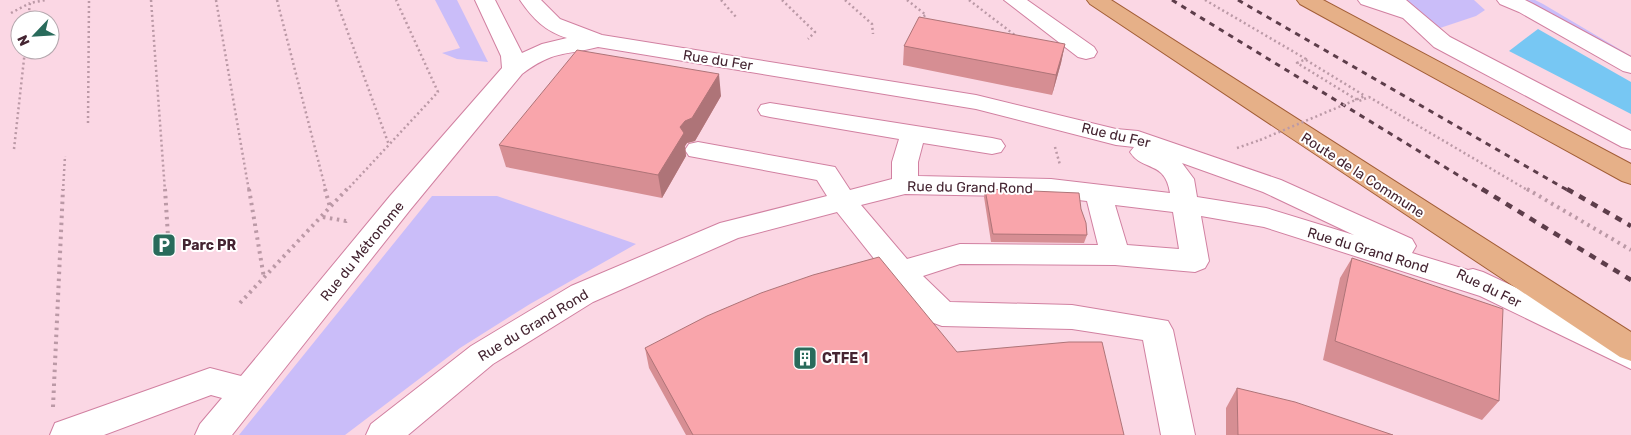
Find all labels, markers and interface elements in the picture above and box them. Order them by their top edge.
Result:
north arrow [10,10,60,60]
text: N [14,32,34,48]
street label: Rue du Fer [682,47,755,74]
street label: Rue du Fer [1080,119,1153,152]
street label: Route de la Commune [1298,129,1428,222]
street label: Rue du Grand Rond [907,178,1033,197]
street label: Rue du Métronome [317,198,408,305]
street label: Rue du Grand Rond [1305,224,1430,277]
parking icon: Parc PR [151,232,177,258]
place label: Parc PR [182,237,237,254]
street label: Rue du Fer [1453,265,1525,312]
street label: Rue du Grand Rond [475,286,592,365]
building icon: CTFE 1 [792,345,818,371]
place label: CTFE 1 [822,350,868,367]

